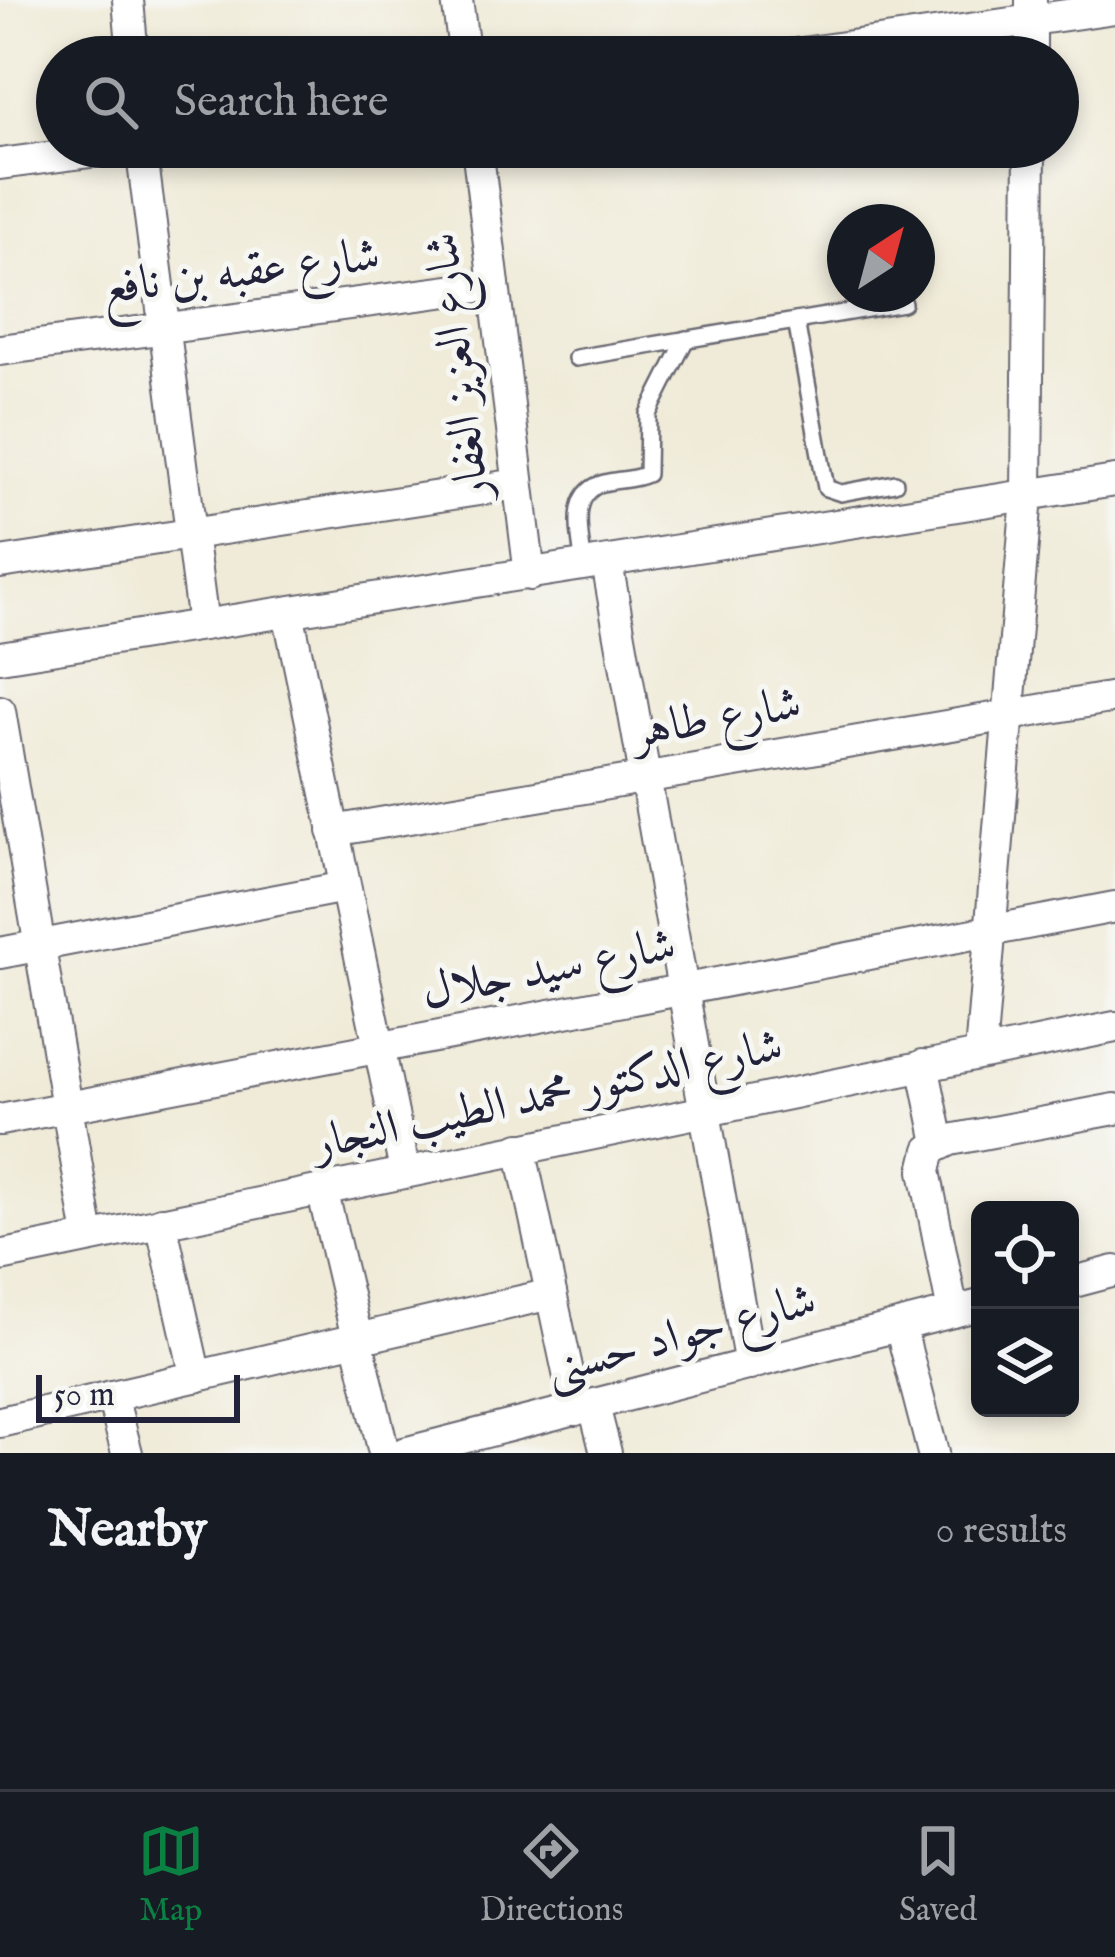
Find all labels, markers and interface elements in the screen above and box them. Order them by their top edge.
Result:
search box [36,36,1079,168]
icon: search [78,69,144,135]
text: Search here [174,74,388,131]
north arrow [827,204,935,312]
street label: شارع عقبه بن نافع [99,226,385,330]
street label: شارع العزيز الغفار [413,228,512,507]
street label: شارع طاهر [623,675,807,770]
street label: شارع سيد جلال [417,916,682,1030]
street label: شارع الدكتور محمد الطيب النجار [304,1017,790,1182]
map controls [971,1201,1079,1417]
button: locate [971,1201,1079,1309]
street label: شارع جواد حسنى [539,1271,825,1407]
button: layers [971,1309,1079,1417]
scale bar [36,1369,240,1422]
text: 50 m [54,1375,115,1417]
text: Nearby [48,1499,207,1564]
text: 0 results [935,1507,1067,1556]
tab: Map [138,1818,204,1932]
tab: Directions [480,1818,623,1932]
tab: Saved [899,1818,977,1932]

